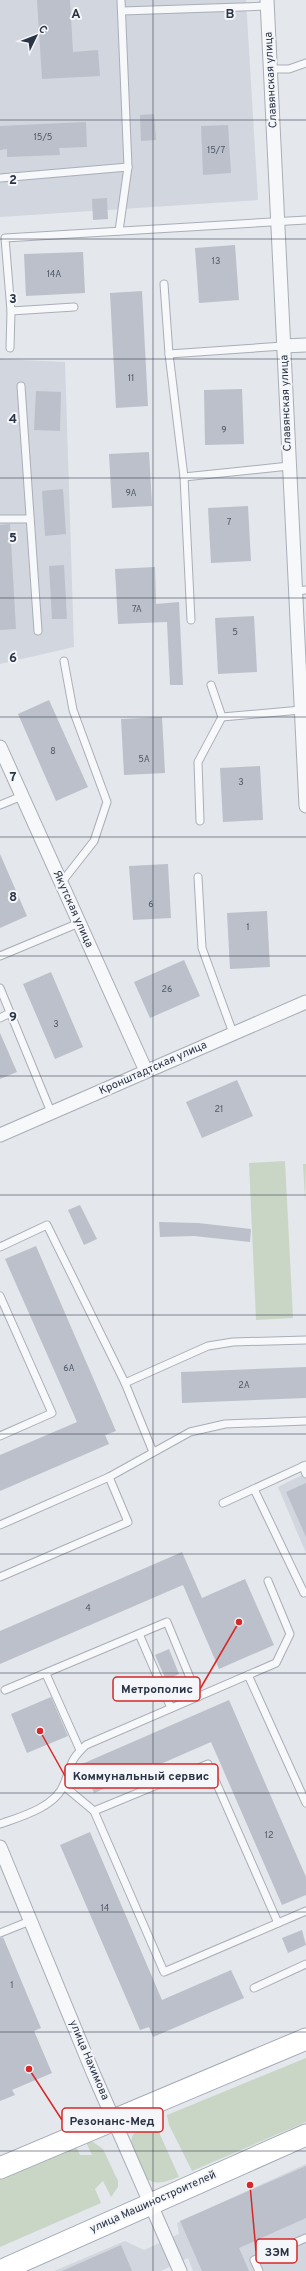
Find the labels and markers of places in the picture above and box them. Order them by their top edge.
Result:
callout: Метрополис [113,1677,200,1701]
callout: Коммунальный сервис [65,1764,218,1788]
callout: Резонанс-Мед [62,2108,163,2132]
callout: ЗЭМ [256,2239,297,2263]

